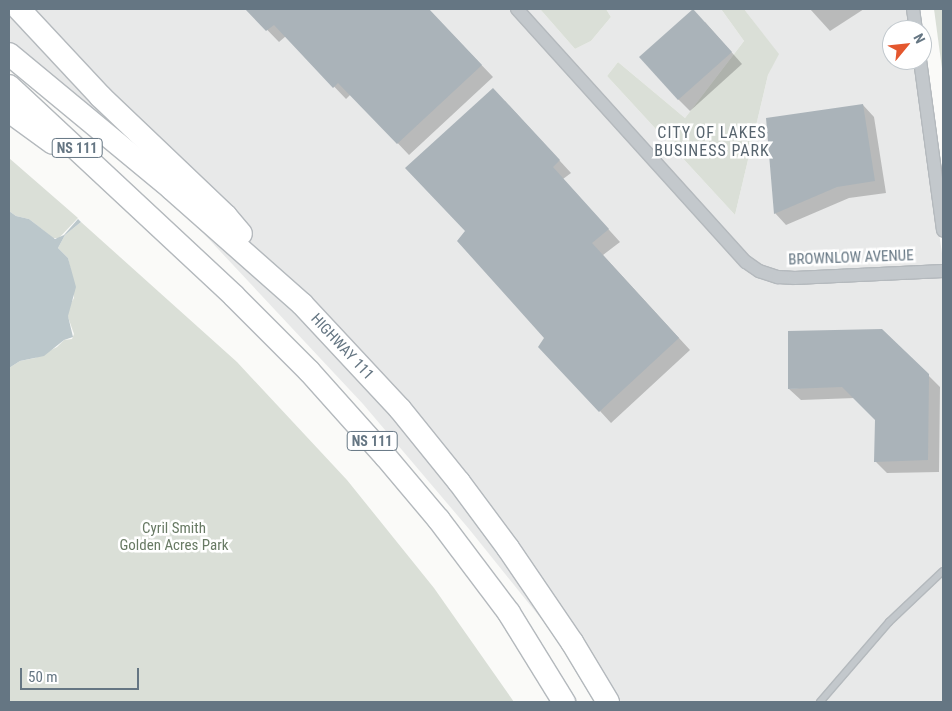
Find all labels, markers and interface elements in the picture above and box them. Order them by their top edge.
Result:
north arrow [882,20,932,70]
text: N [910,31,928,46]
district label: CITY OF LAKES BUSINESS PARK [653,123,771,161]
road number: NS 111 [51,136,103,160]
street label: BROWNLOW AVENUE [788,247,914,269]
street label: HIGHWAY 111 [307,310,377,384]
road number: NS 111 [346,430,398,452]
park label: Cyril Smith Golden Acres Park [119,519,229,554]
scale bar [22,658,141,690]
text: 50 m [28,668,58,686]

